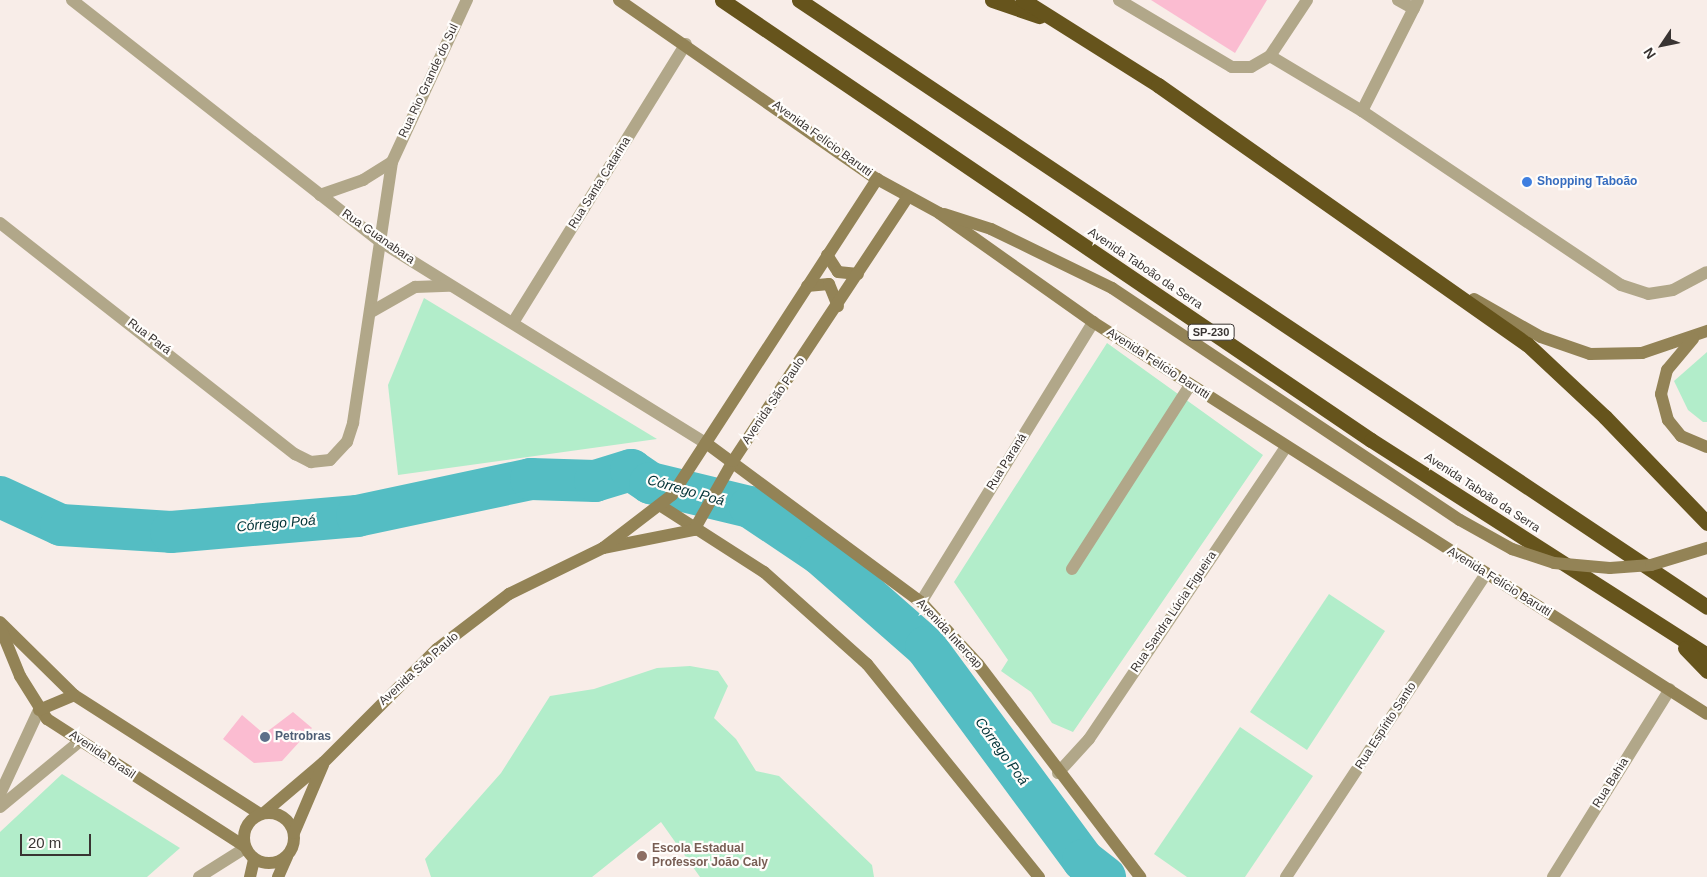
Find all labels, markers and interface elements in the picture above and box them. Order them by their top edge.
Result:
north arrow [1637,20,1687,70]
street label: Rua Rio Grande do Sul [396,22,462,140]
text: N [1640,45,1659,62]
street label: Avenida Felício Barutti [769,98,875,180]
street label: Rua Santa Catarina [566,134,634,232]
place label: Shopping Taboão [1537,175,1637,189]
marker: Shopping Taboão [1521,176,1533,188]
street label: Rua Guanabara [339,207,417,267]
street label: Avenida Taboão da Serra [1085,225,1205,313]
street label: Rua Pará [124,316,174,358]
road number: SP-230 [1187,324,1235,341]
street label: Avenida Felício Barutti [1104,325,1212,403]
street label: Avenida São Paulo [740,355,808,447]
street label: Rua Paraná [984,431,1030,493]
street label: Avenida Taboão da Serra [1421,450,1543,536]
water label: Córrego Poá [646,471,726,509]
water label: Córrego Poá [236,511,316,535]
street label: Avenida Felício Barutti [1444,544,1554,620]
street label: Rua Sandra Lúcia Figueira [1128,549,1220,675]
street label: Avenida Intercap [913,596,985,672]
street label: Avenida São Paulo [376,630,462,708]
street label: Rua Espírito Santo [1353,680,1419,772]
water label: Córrego Poá [972,714,1032,788]
street label: Avenida Brasil [66,728,138,782]
place label: Petrobras [275,730,331,744]
marker: Petrobras [259,731,271,743]
street label: Rua Bahia [1590,755,1632,811]
scale bar [22,824,94,856]
text: 20 m [28,834,61,851]
place label: Escola Estadual Professor João Caly [652,842,768,870]
marker: Escola Estadual Professor João Caly [636,850,648,862]

